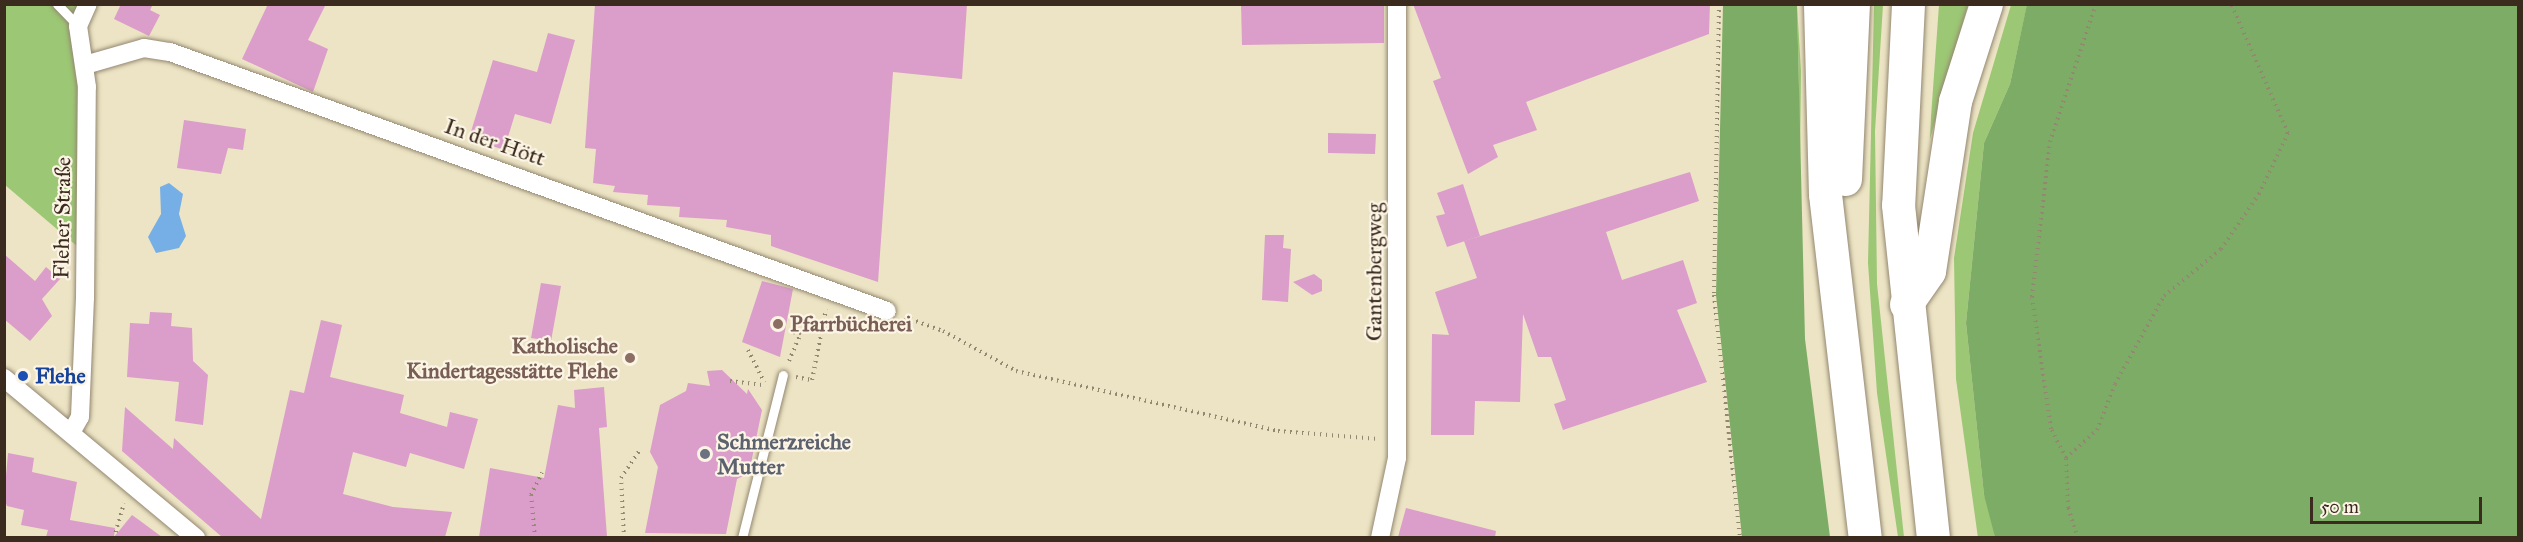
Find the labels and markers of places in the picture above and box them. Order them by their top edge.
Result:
place label: Pfarrbücherei [790,311,912,337]
marker: Pfarrbücherei [771,317,785,331]
place label: Katholische Kindertagesstätte Flehe [406,332,618,384]
marker: Katholische Kindertagesstätte Flehe [623,351,637,365]
place label: Flehe [35,363,86,389]
marker: Flehe [16,369,30,383]
place label: Schmerzreiche Mutter [717,428,851,480]
marker: Schmerzreiche Mutter [698,447,712,461]

